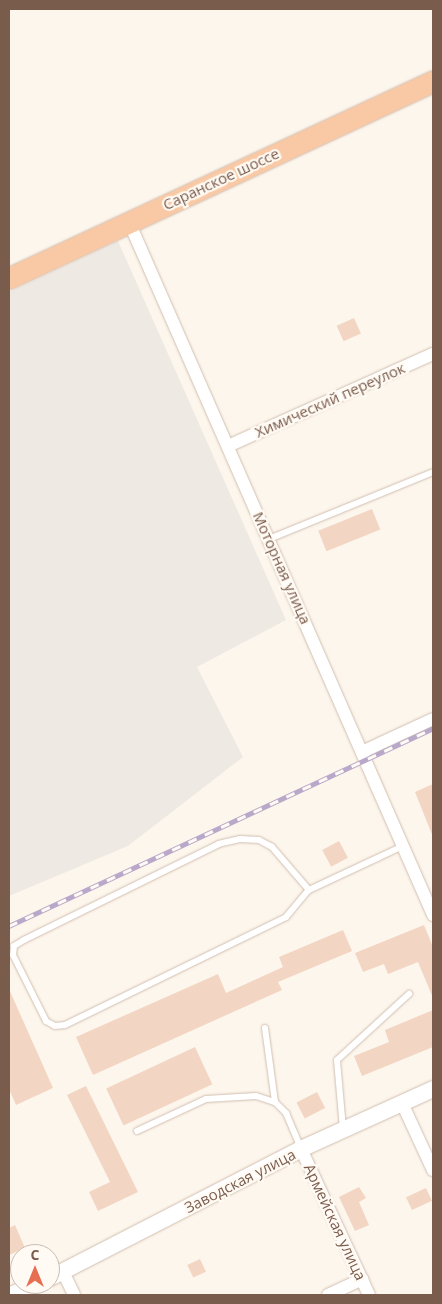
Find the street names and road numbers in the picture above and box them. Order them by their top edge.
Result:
street label: Саранское шоссе [160,144,282,214]
street label: Химический переулок [252,359,408,441]
street label: Моторная улица [249,509,315,627]
street label: Заводская улица [181,1145,299,1217]
street label: Армейская улица [300,1161,370,1283]

